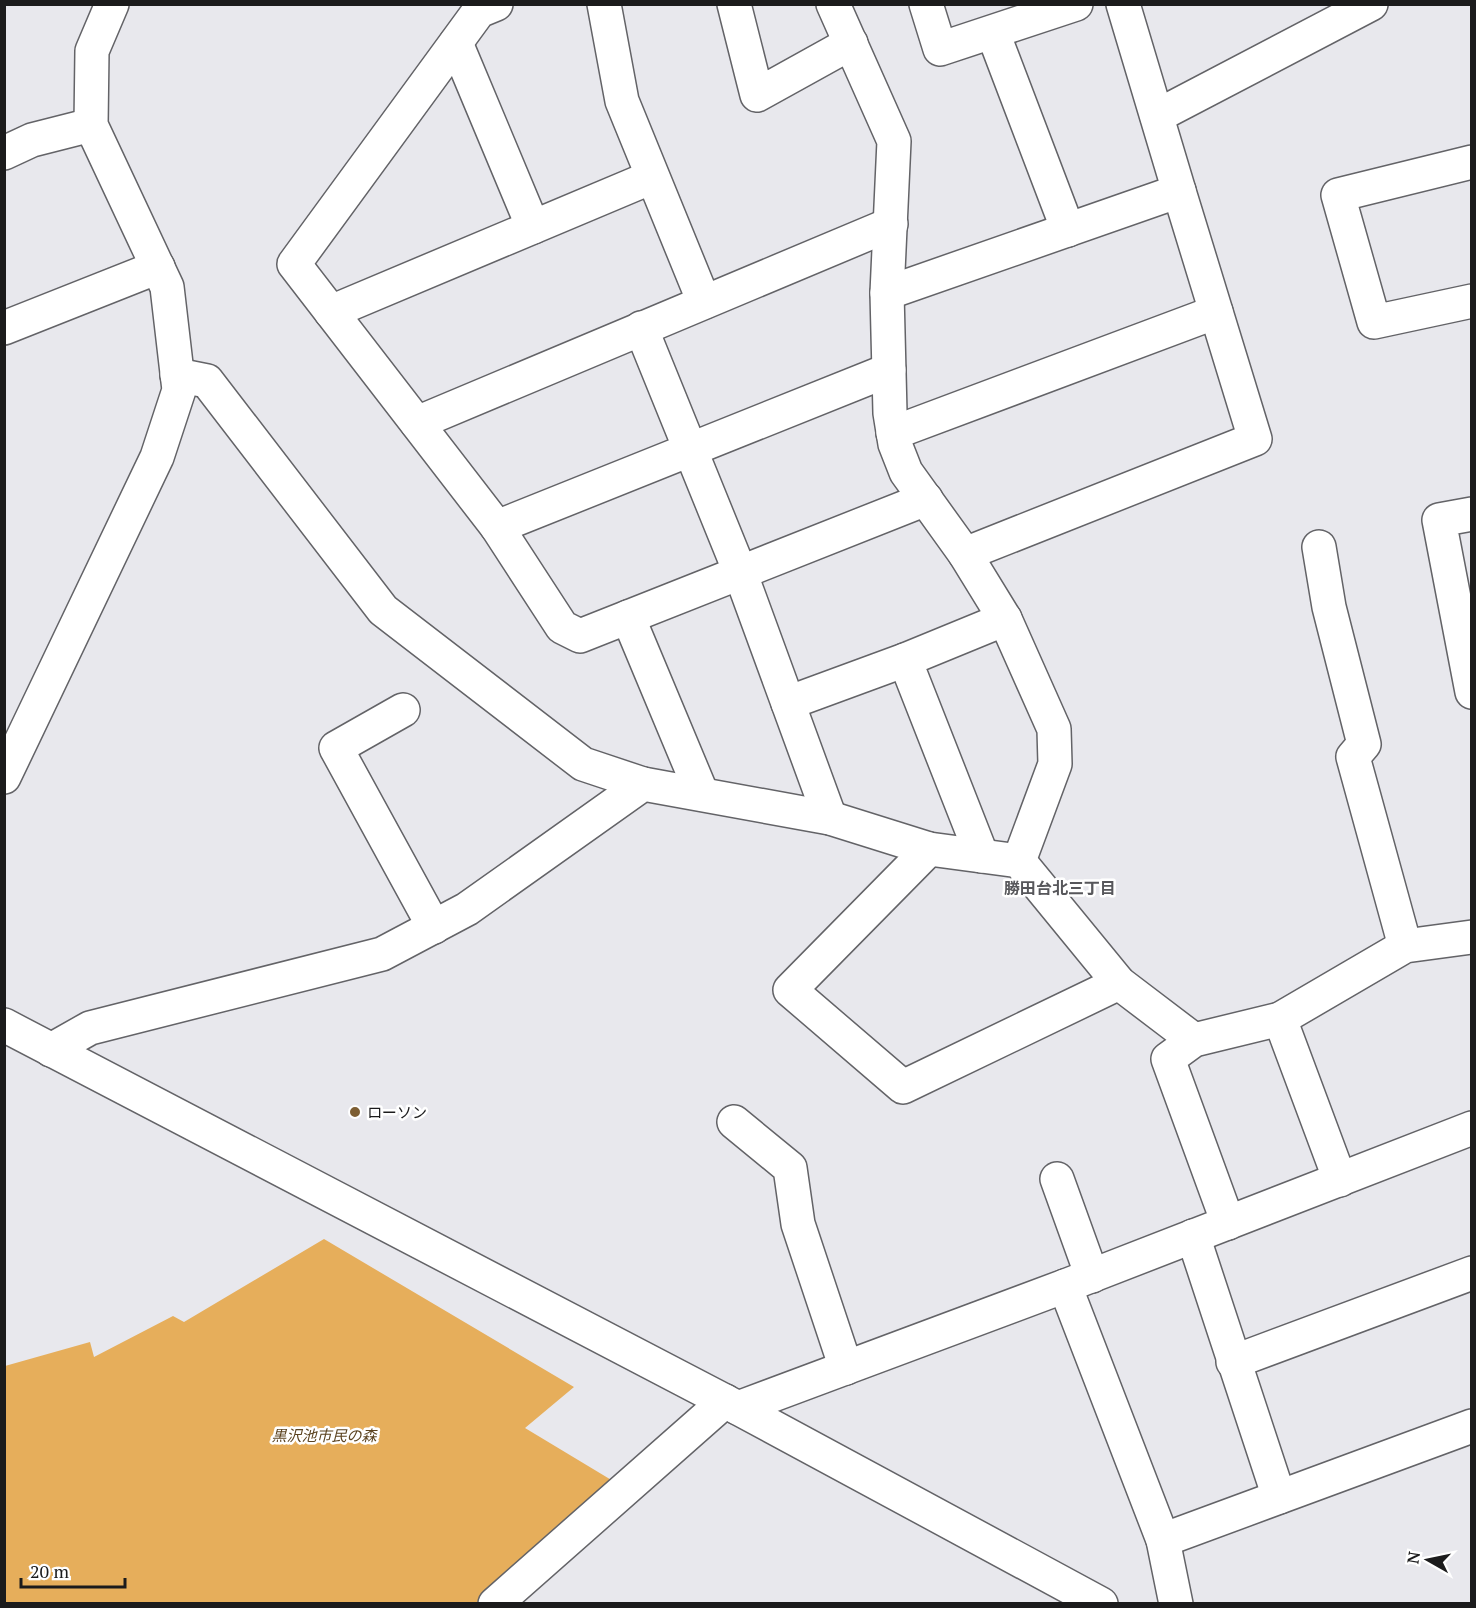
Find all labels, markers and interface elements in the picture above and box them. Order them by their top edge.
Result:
district label: 勝田台北三丁目 [1004,877,1116,899]
place label: ローソン [367,1102,427,1122]
marker: ローソン [348,1105,362,1119]
park label: 黒沢池市民の森 [271,1425,378,1445]
north arrow [1398,1530,1458,1590]
text: N [1401,1550,1425,1565]
scale bar [21,1551,124,1589]
text: 20 m [30,1559,70,1583]

